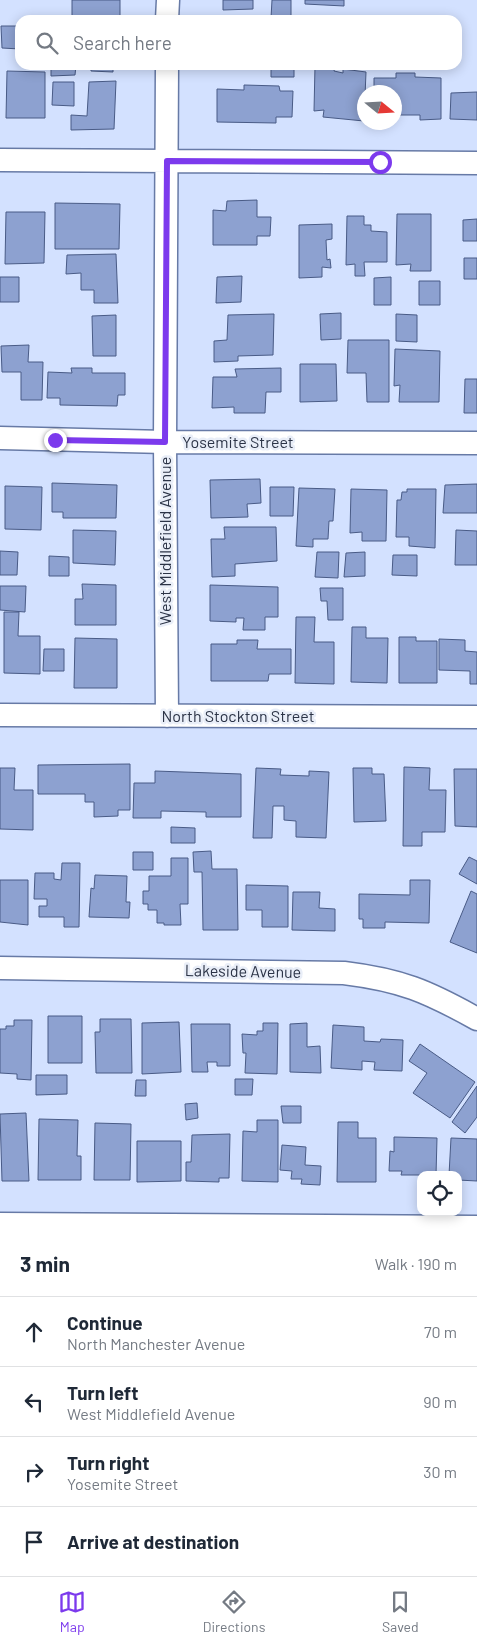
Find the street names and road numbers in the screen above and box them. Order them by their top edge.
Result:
street label: Yosemite Street [182,432,294,451]
street label: West Middlefield Avenue [155,457,174,625]
street label: North Stockton Street [161,706,315,725]
street label: Lakeside Avenue [185,960,301,981]

